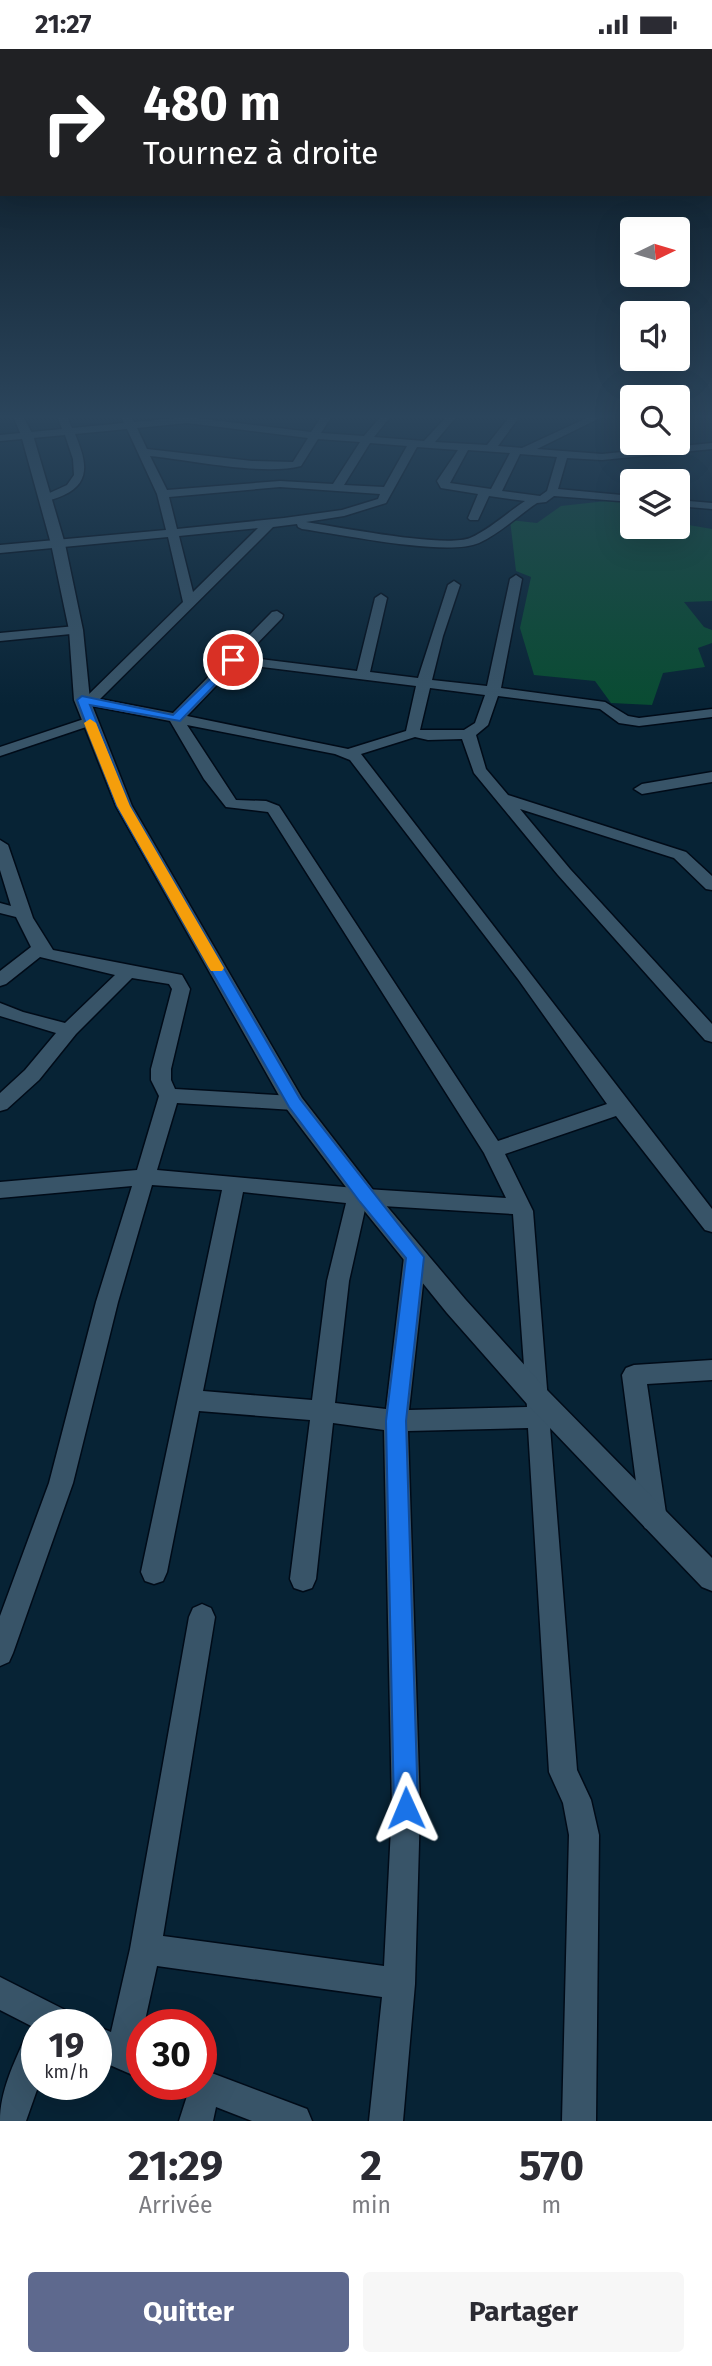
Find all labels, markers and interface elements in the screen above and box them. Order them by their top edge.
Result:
text: 21:27 [35,9,92,40]
text: 480 m [143,74,281,133]
icon: right [28,77,119,168]
text: Tournez à droite [143,134,379,172]
north arrow [620,217,690,287]
map controls [620,217,690,539]
button: sound [620,301,690,371]
button: search [620,385,690,455]
button: layers [620,469,690,539]
pin [203,630,263,690]
icon: arrive [214,641,252,679]
position arrow [369,1771,443,1845]
speed limit sign: 30 [126,2009,217,2100]
text: 19 [49,2024,84,2066]
text: km/h [44,2061,89,2083]
text: 21:29 [128,2141,223,2191]
text: 2 [360,2141,382,2191]
text: 570 [519,2141,584,2191]
text: Arrivée [139,2191,212,2219]
text: min [351,2191,391,2219]
text: m [542,2191,561,2219]
button: Quitter [28,2272,349,2352]
button: Partager [363,2272,684,2352]

